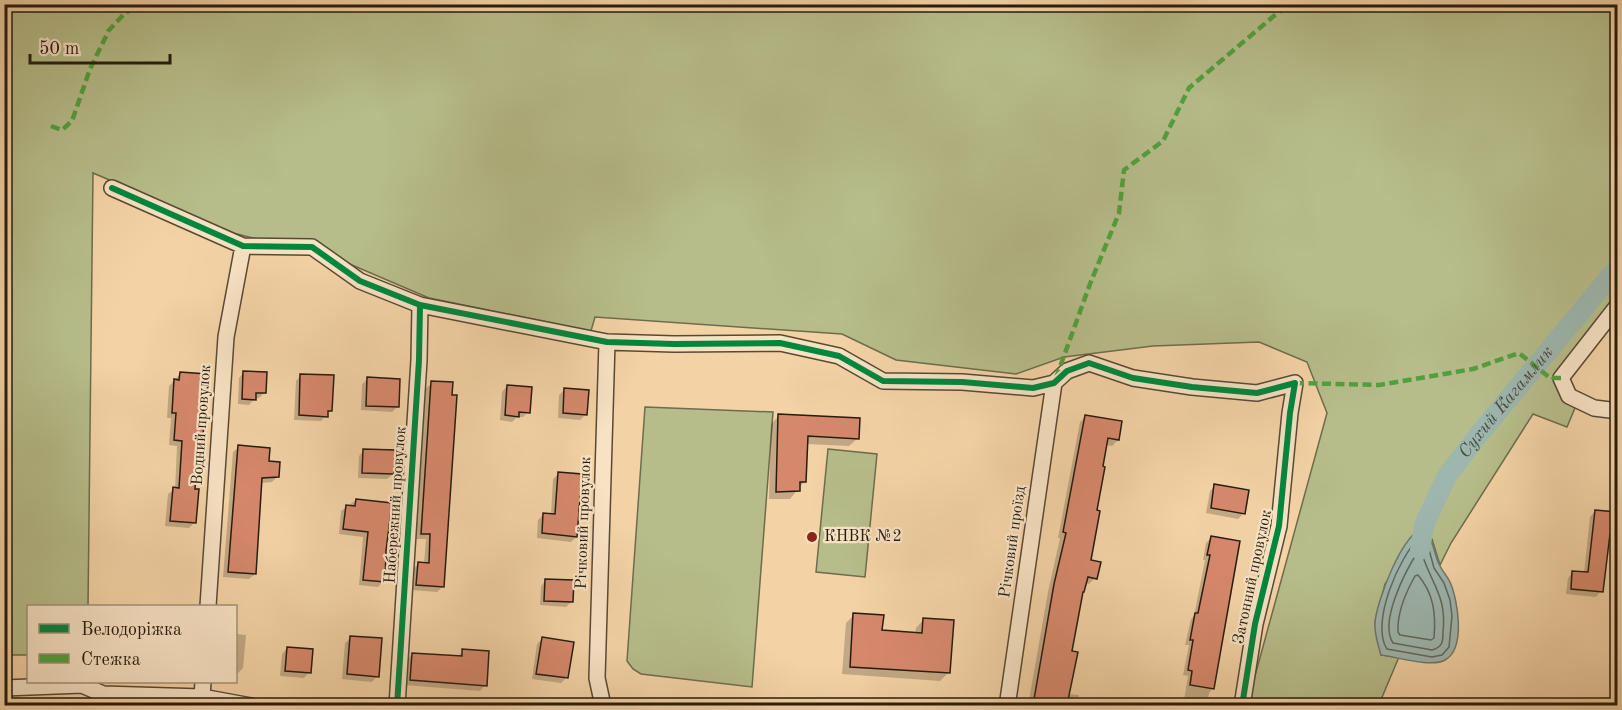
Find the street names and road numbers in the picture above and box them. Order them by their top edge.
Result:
street label: Водний провулок [190,364,214,486]
street label: Набережний провулок [383,426,409,584]
street label: Річковий провулок [574,456,594,590]
street label: Річковий проїзд [997,485,1029,599]
street label: Затонний провулок [1231,508,1275,646]

